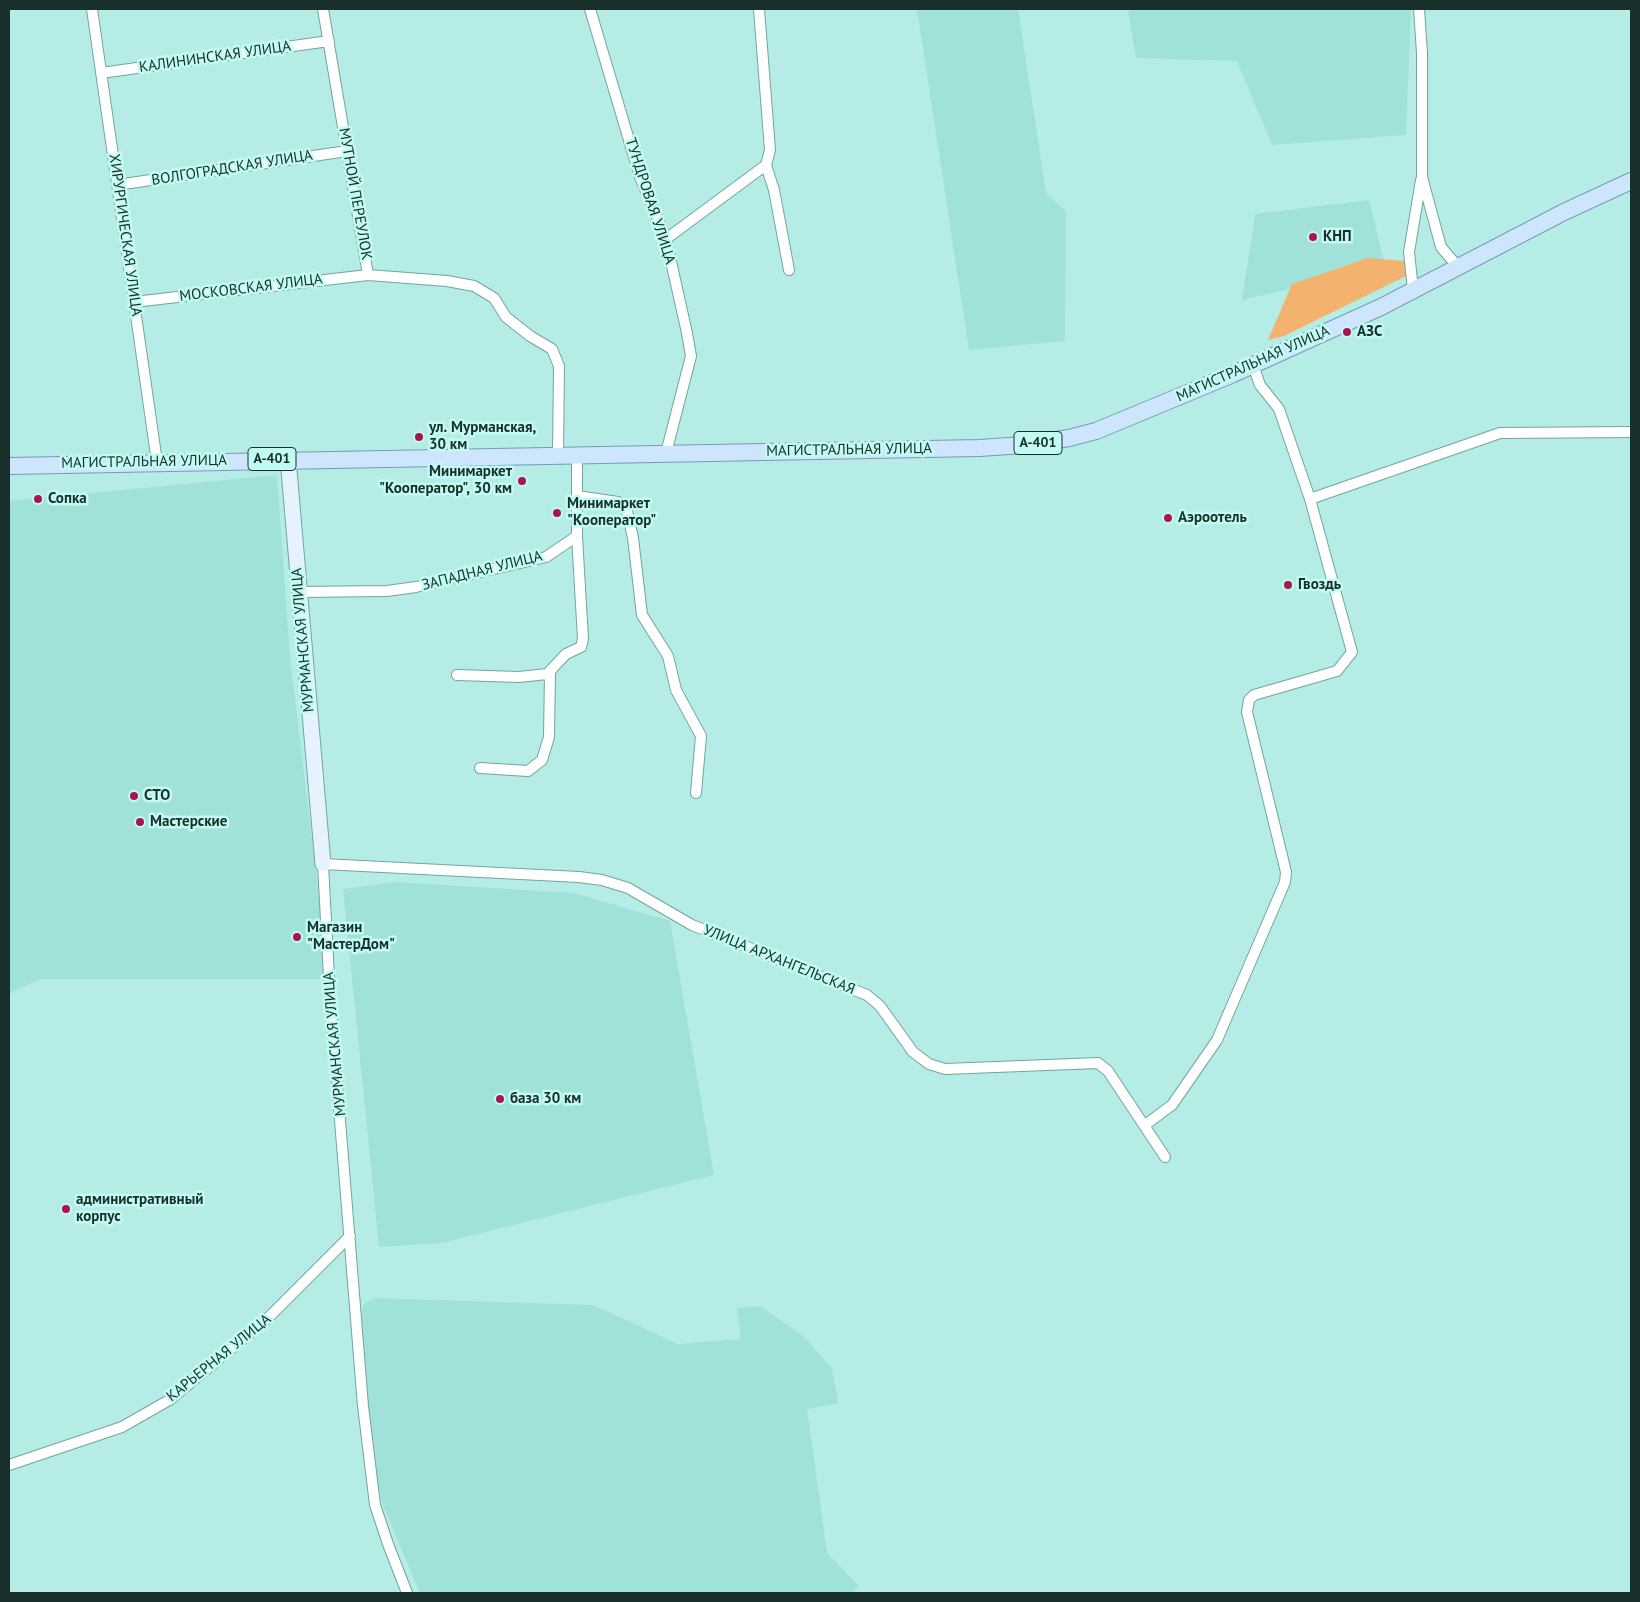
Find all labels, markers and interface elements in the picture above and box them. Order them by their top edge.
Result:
street label: КАЛИНИНСКАЯ УЛИЦА [138,37,292,77]
street label: МУТНОЙ ПЕРЕУЛОК [335,126,375,262]
street label: ТУНДРОВАЯ УЛИЦА [621,136,679,266]
street label: ВОЛГОГРАДСКАЯ УЛИЦА [150,146,314,190]
street label: ХИРУРГИЧЕСКАЯ УЛИЦА [105,153,145,317]
place label: КНП [1323,228,1352,246]
marker: КНП [1307,231,1319,243]
street label: МОСКОВСКАЯ УЛИЦА [178,270,324,306]
street label: МАГИСТРАЛЬНАЯ УЛИЦА [1174,322,1332,406]
place label: АЗС [1357,323,1382,341]
marker: АЗС [1341,326,1353,338]
place label: ул. Мурманская, 30 км [429,419,536,454]
marker: ул. Мурманская, 30 км [413,431,425,443]
road number: А-401 [1014,432,1062,454]
street label: МАГИСТРАЛЬНАЯ УЛИЦА [766,440,932,460]
road number: А-401 [248,448,296,470]
street label: МАГИСТРАЛЬНАЯ УЛИЦА [61,452,227,472]
place label: Минимаркет "Кооператор", 30 км [379,463,512,498]
marker: Минимаркет "Кооператор", 30 км [516,475,528,487]
place label: Сопка [48,490,87,508]
marker: Сопка [32,493,44,505]
place label: Минимаркет "Кооператор" [567,495,656,530]
marker: Минимаркет "Кооператор" [551,507,563,519]
place label: Аэроотель [1178,509,1247,527]
marker: Аэроотель [1162,512,1174,524]
street label: ЗАПАДНАЯ УЛИЦА [420,547,544,595]
street label: МУРМАНСКАЯ УЛИЦА [288,567,318,713]
place label: Гвоздь [1298,576,1341,594]
marker: Гвоздь [1282,579,1294,591]
place label: СТО [144,787,170,805]
marker: СТО [128,790,140,802]
place label: Мастерские [150,813,227,831]
marker: Мастерские [134,816,146,828]
place label: Магазин "МастерДом" [307,919,395,954]
street label: УЛИЦА АРХАНГЕЛЬСКАЯ [700,921,858,999]
marker: Магазин "МастерДом" [291,931,303,943]
street label: МУРМАНСКАЯ УЛИЦА [320,971,350,1117]
place label: база 30 км [510,1090,581,1108]
marker: база 30 км [494,1093,506,1105]
place label: административный корпус [76,1191,203,1226]
marker: административный корпус [60,1203,72,1215]
street label: КАРЬЕРНАЯ УЛИЦА [163,1310,275,1406]

